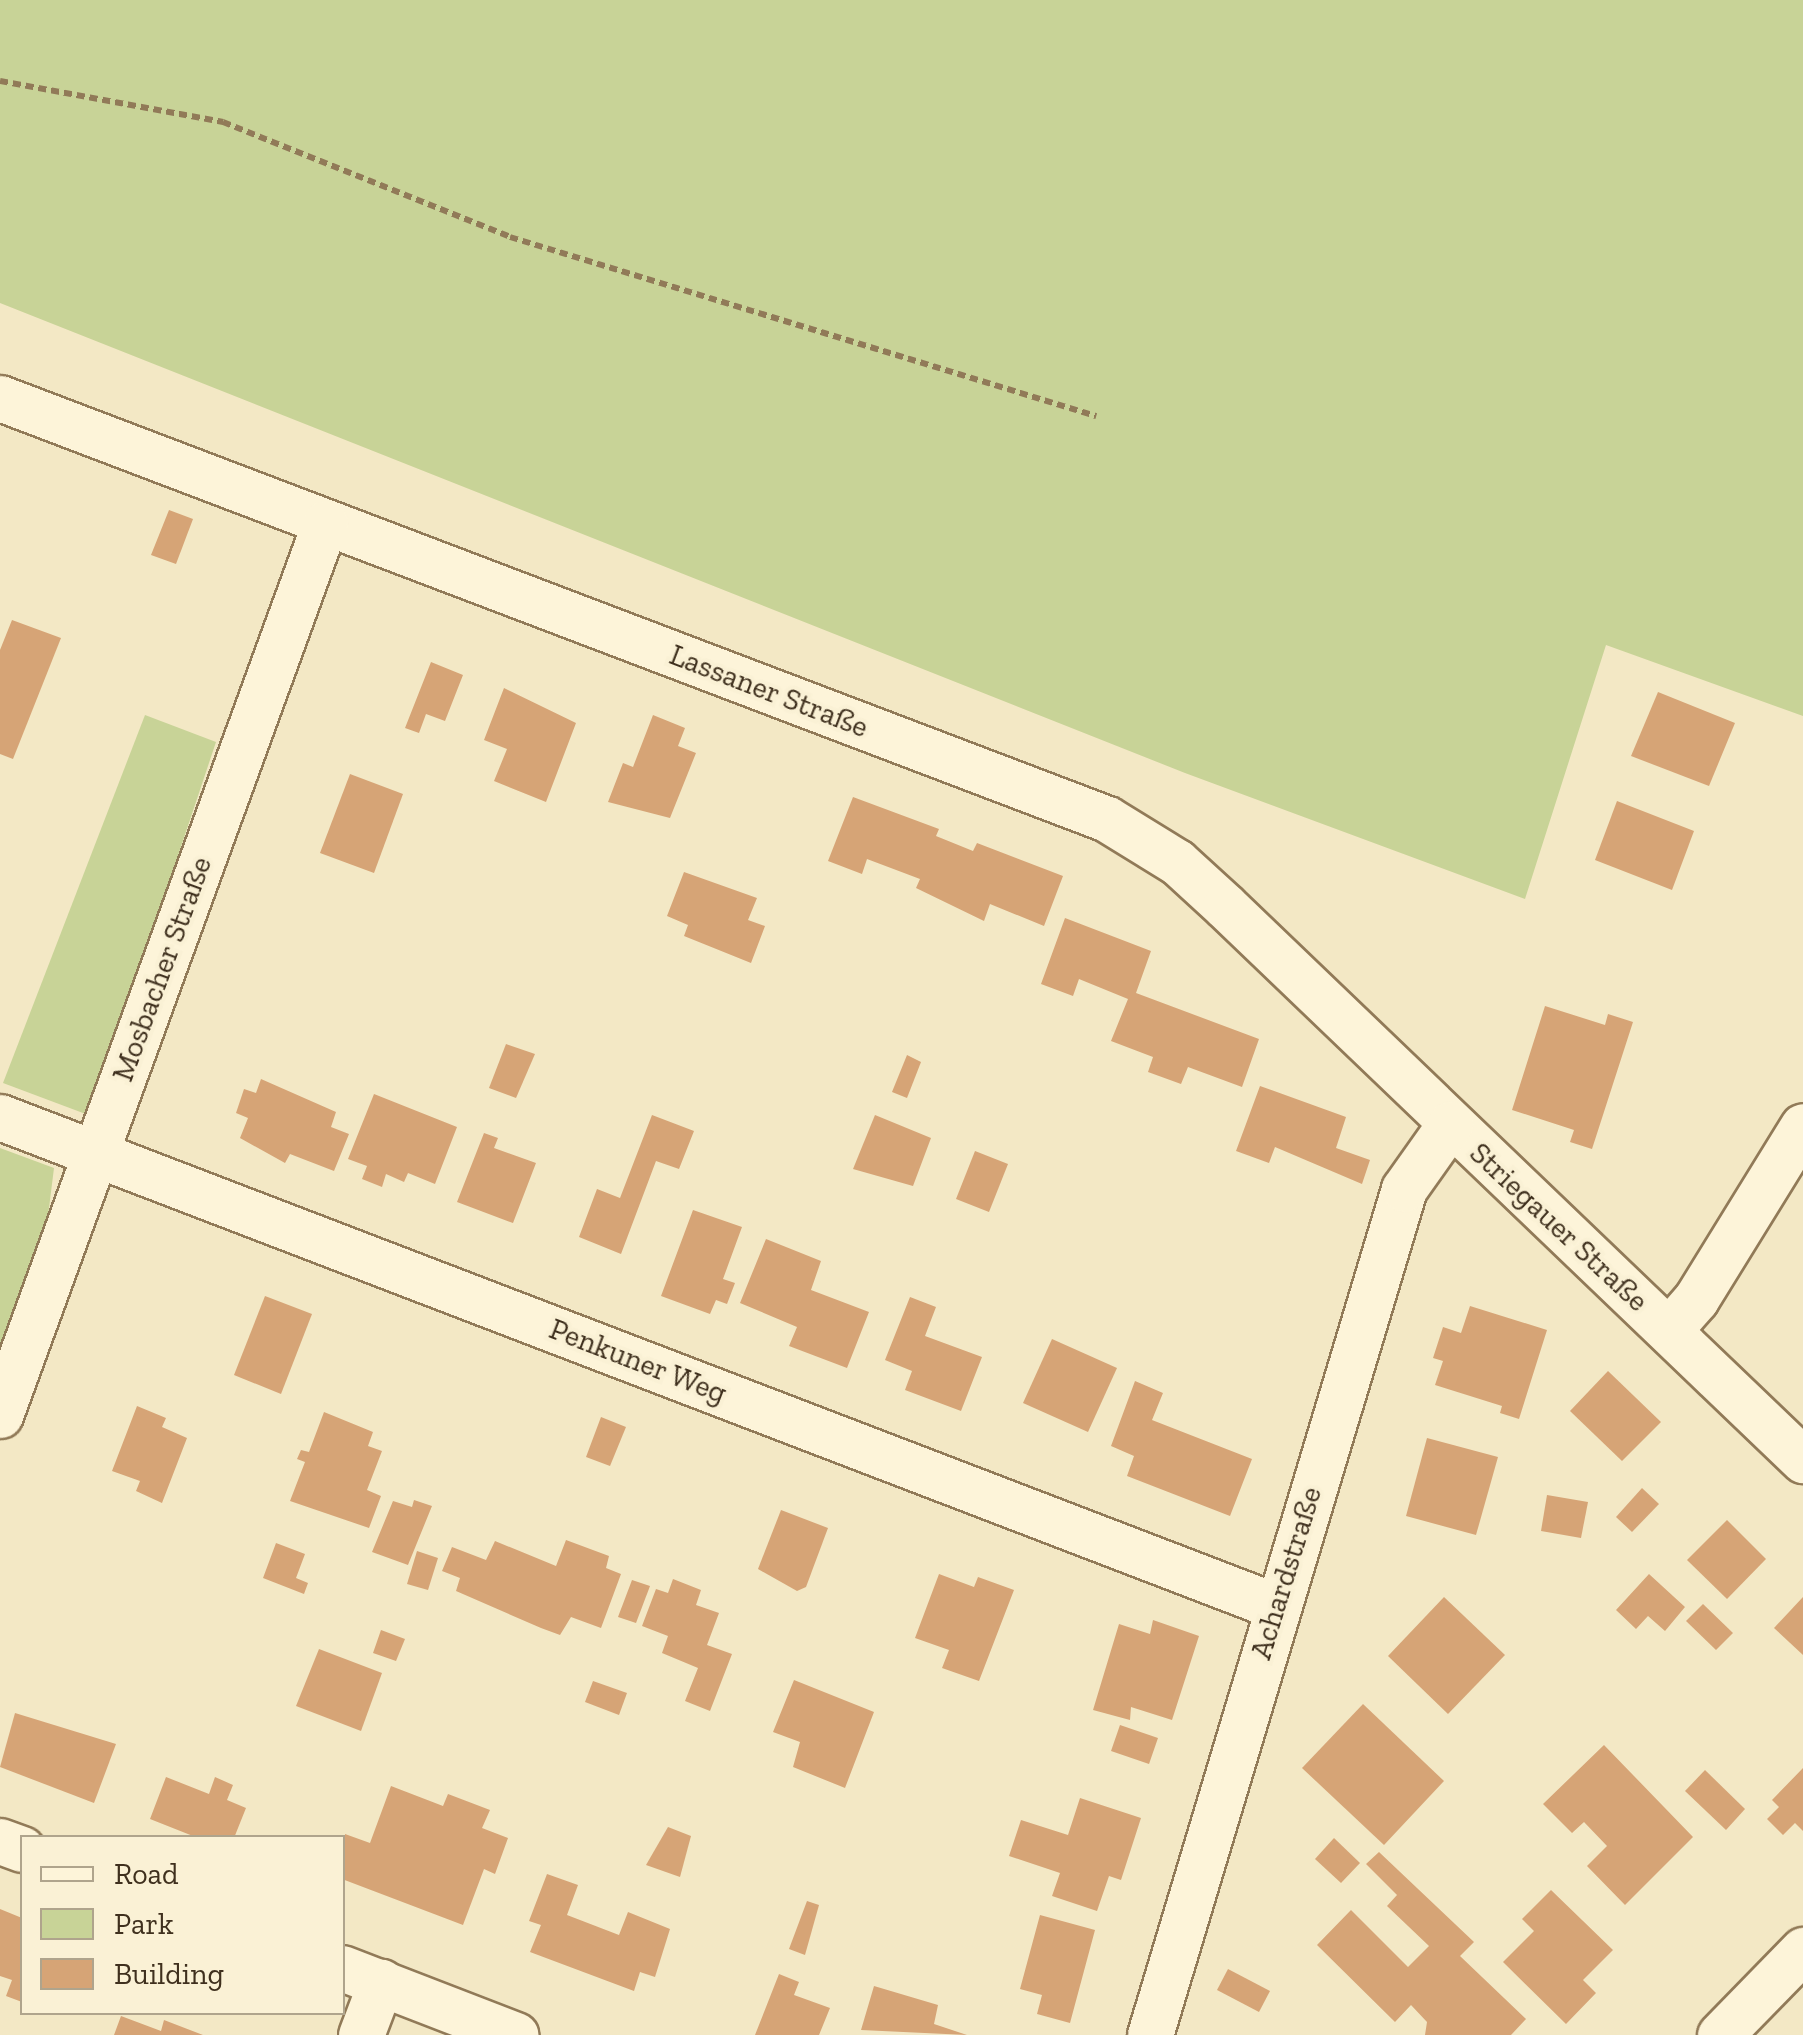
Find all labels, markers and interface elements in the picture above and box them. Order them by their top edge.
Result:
street label: Lassaner Straße [664,637,874,745]
street label: Mosbacher Straße [105,852,219,1086]
street label: Striegauer Straße [1462,1135,1656,1319]
street label: Penkuner Weg [544,1310,732,1412]
street label: Achardstraße [1243,1483,1329,1663]
legend [20,1835,345,2015]
text: Road [114,1856,179,1892]
text: Park [114,1906,174,1942]
text: Building [114,1956,224,1992]

